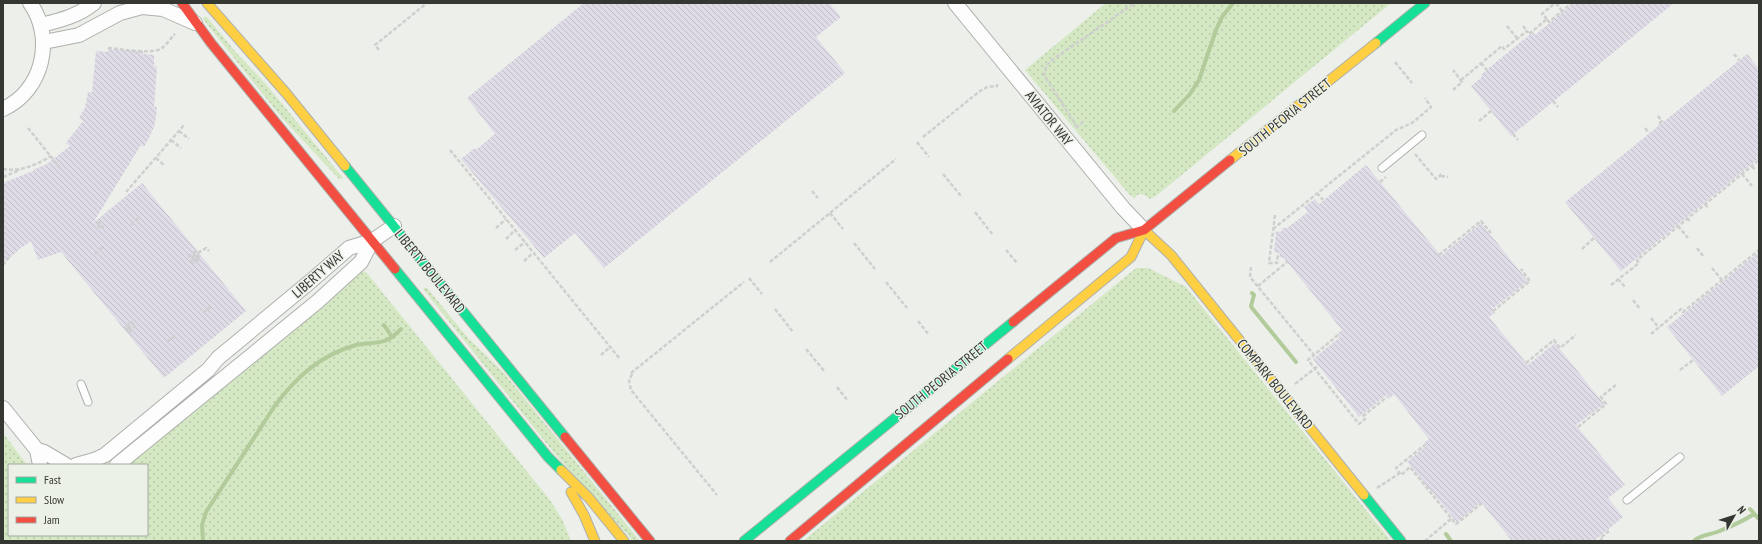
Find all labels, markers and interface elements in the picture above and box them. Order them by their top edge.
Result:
street label: SOUTH PEORIA STREET [1235,74,1336,160]
street label: AVIATOR WAY [1021,87,1077,150]
street label: LIBERTY BOULEVARD [391,225,469,317]
street label: LIBERTY WAY [288,246,348,302]
street label: COMPARK BOULEVARD [1233,335,1317,433]
street label: SOUTH PEORIA STREET [891,337,992,423]
legend [8,464,148,536]
text: Fast [44,472,62,487]
text: Slow [44,492,65,507]
north arrow [1714,496,1754,536]
text: N [1734,503,1749,516]
text: Jam [43,512,60,527]

